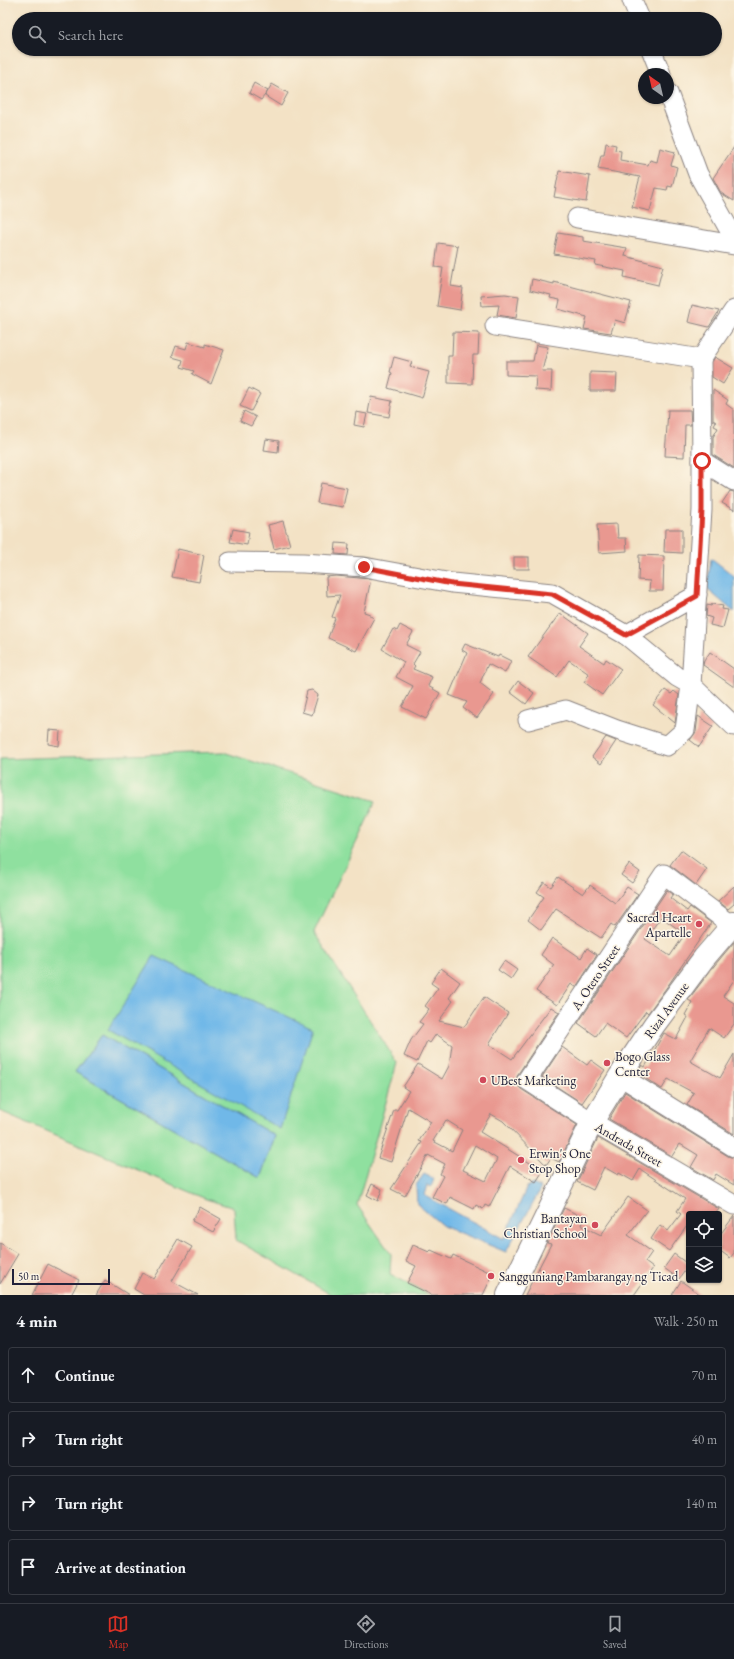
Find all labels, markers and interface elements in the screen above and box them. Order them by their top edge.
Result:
search box [12,12,722,56]
icon: search [26,23,48,45]
text: Search here [58,25,123,44]
north arrow [638,68,674,104]
route start [693,452,711,470]
route end [355,558,373,576]
place label: Sacred Heart Apartelle [627,909,691,941]
marker: Sacred Heart Apartelle [694,919,704,929]
street label: A. Otero Street [567,941,624,1014]
street label: Rizal Avenue [640,979,693,1042]
place label: Bogo Glass Center [615,1048,670,1080]
marker: Bogo Glass Center [602,1058,612,1068]
place label: UBest Marketing [491,1072,576,1089]
marker: UBest Marketing [478,1075,488,1085]
street label: Andrada Street [591,1118,665,1171]
place label: Erwin's One Stop Shop [529,1145,591,1177]
marker: Erwin's One Stop Shop [516,1155,526,1165]
place label: Bantayan Christian School [504,1210,587,1242]
map controls [686,1211,722,1283]
button: locate [686,1211,722,1247]
marker: Bantayan Christian School [590,1220,600,1230]
button: layers [686,1247,722,1283]
scale bar [12,1267,110,1286]
place label: Sangguniang Pambarangay ng Ticad [499,1268,679,1285]
text: 50 m [18,1269,39,1283]
marker: Sangguniang Pambarangay ng Ticad [486,1271,496,1281]
text: 4 min [16,1310,57,1332]
text: Walk · 250 m [654,1313,718,1330]
icon: ahead [17,1364,39,1386]
text: Continue [55,1366,115,1385]
text: 70 m [692,1367,717,1384]
icon: right [17,1428,39,1450]
text: Turn right [55,1430,123,1449]
text: 40 m [692,1431,717,1448]
icon: right [17,1492,39,1514]
text: Turn right [55,1494,123,1513]
text: 140 m [686,1495,717,1512]
icon: arrive [17,1556,39,1578]
text: Arrive at destination [55,1558,186,1577]
tab: Map [107,1613,129,1651]
tab: Directions [344,1613,388,1651]
tab: Saved [603,1613,627,1651]

